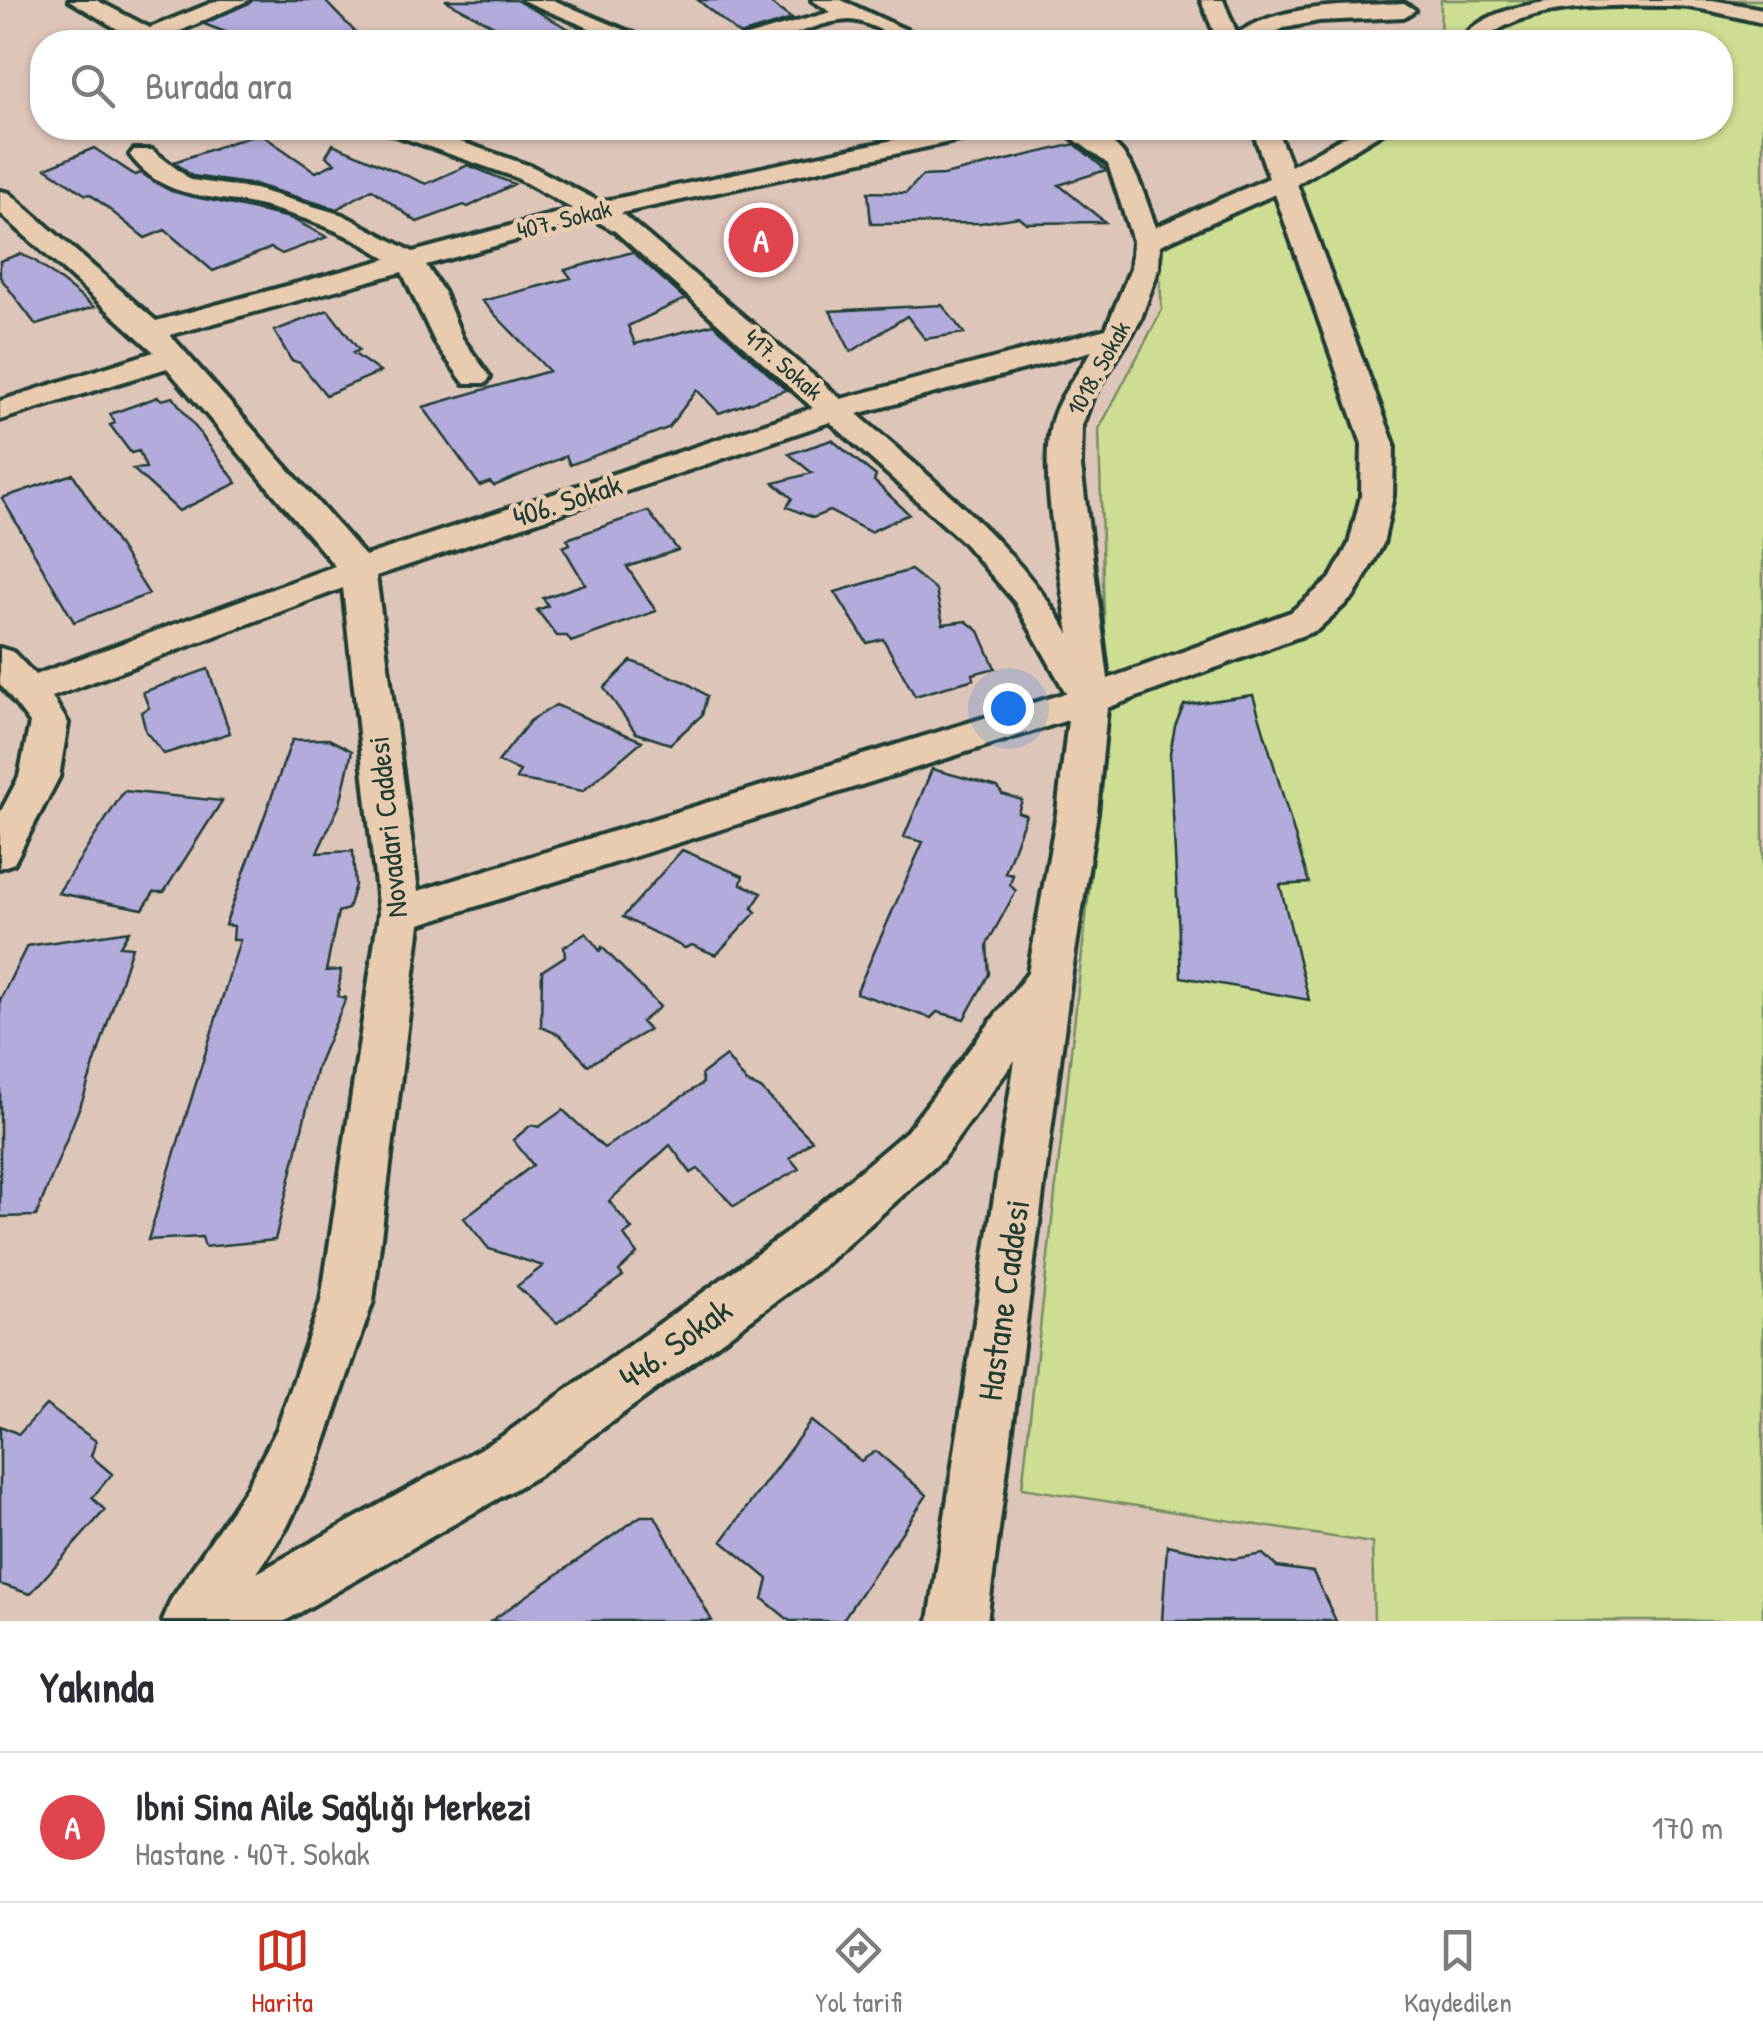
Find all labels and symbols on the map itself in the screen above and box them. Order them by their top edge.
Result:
street label: 407. Sokak [513,191,615,247]
pin: A [728,202,794,278]
street label: 1018. Sokak [1058,315,1138,421]
street label: 417. Sokak [737,320,831,408]
street label: 406. Sokak [507,464,627,536]
your location [983,683,1034,734]
street label: Novadari Caddesi [358,734,416,920]
street label: Hastane Caddesi [966,1196,1040,1404]
street label: 446. Sokak [609,1286,741,1400]

